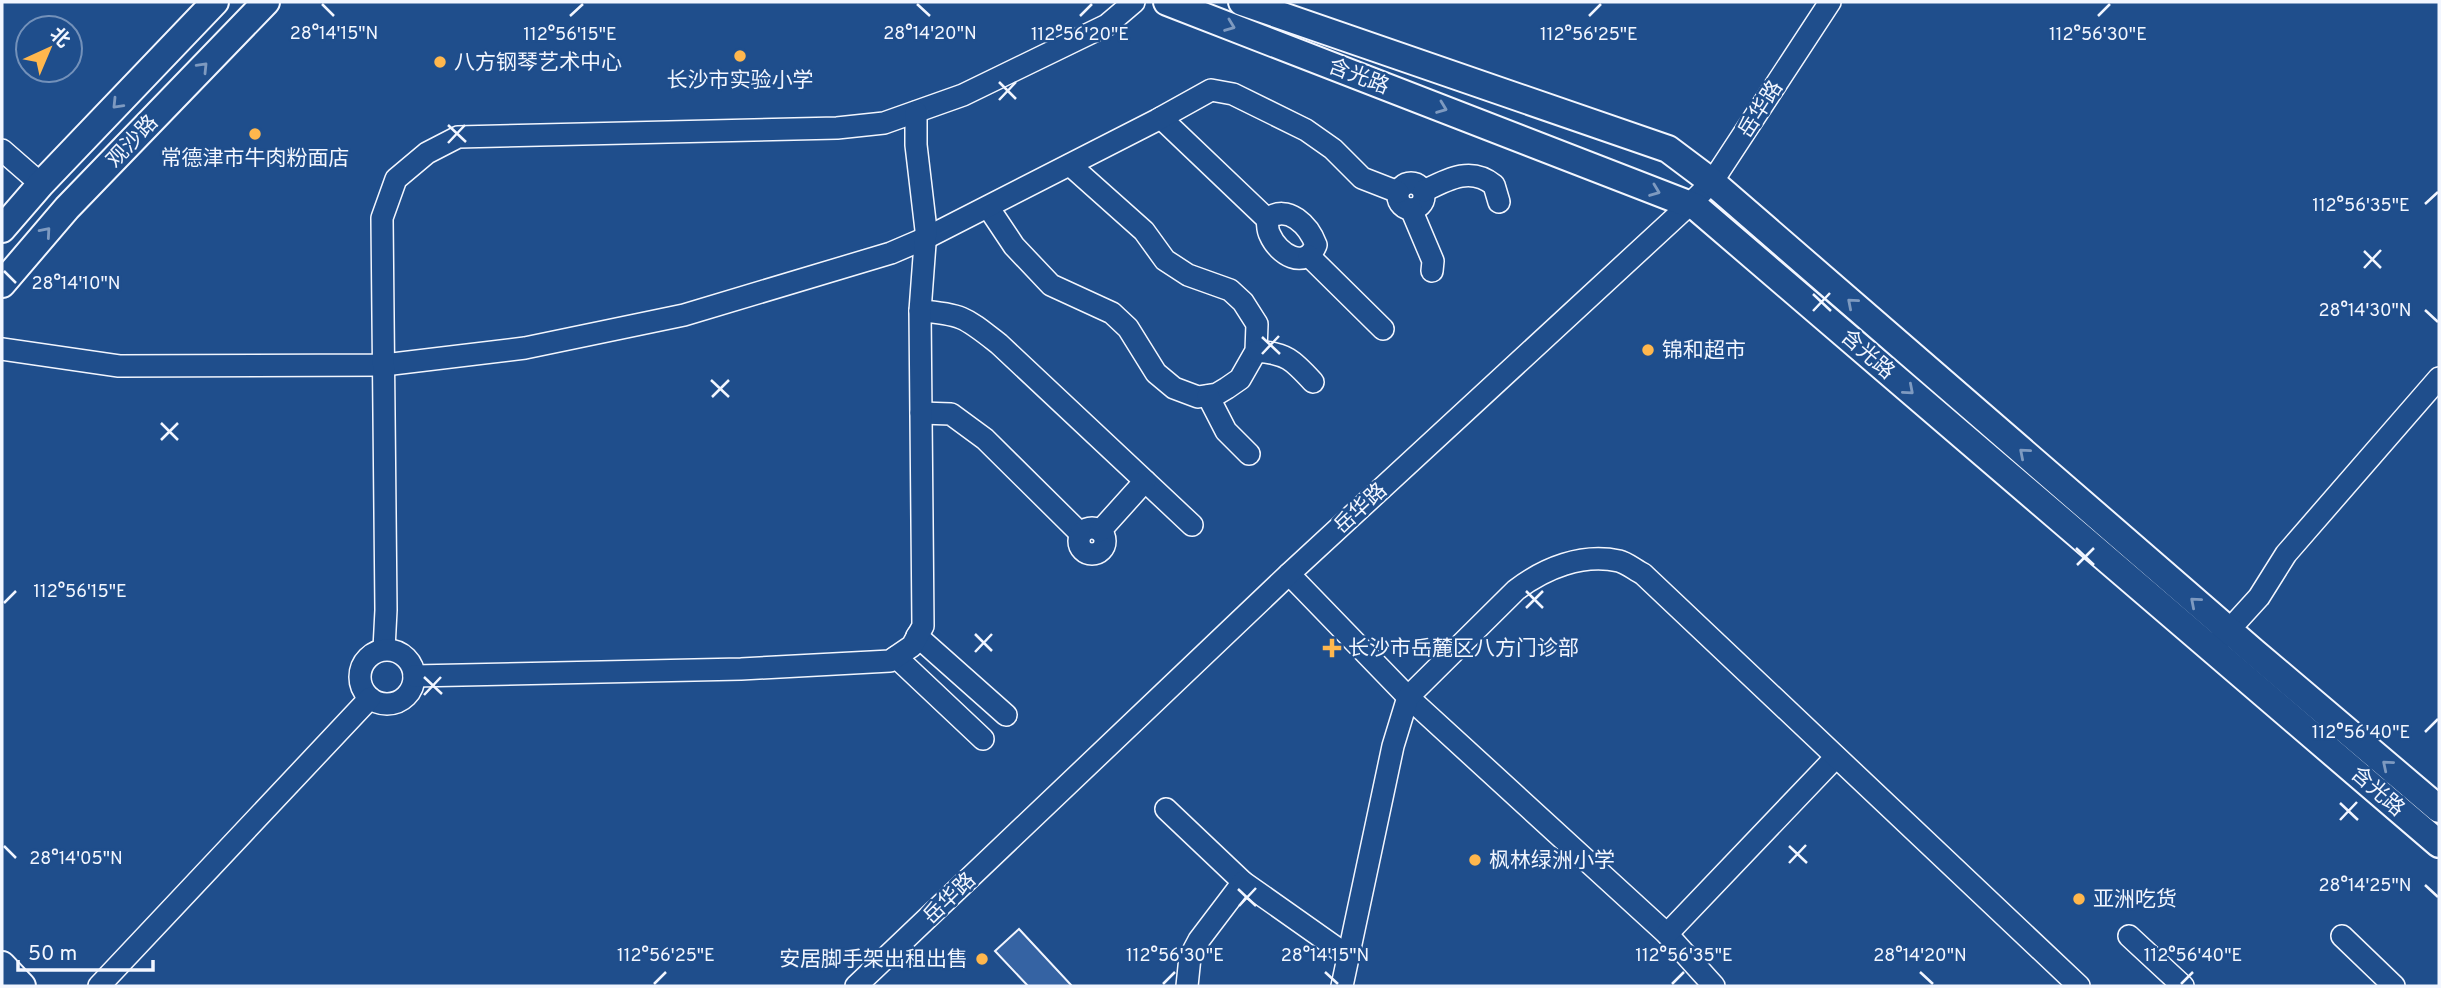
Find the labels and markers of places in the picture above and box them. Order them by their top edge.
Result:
marker: 长沙市实验小学 [732,48,748,64]
place label: 八方钢琴艺术中心 [454,50,622,77]
marker: 八方钢琴艺术中心 [432,54,448,70]
place label: 长沙市实验小学 [667,68,814,95]
marker: 常德津市牛肉粉面店 [247,126,263,142]
place label: 常德津市牛肉粉面店 [161,146,350,173]
place label: 锦和超市 [1662,338,1746,365]
marker: 锦和超市 [1640,342,1656,358]
place label: 长沙市岳麓区八方门诊部 [1348,636,1579,663]
marker: 长沙市岳麓区八方门诊部 [1322,638,1342,658]
place label: 枫林绿洲小学 [1489,848,1615,875]
marker: 枫林绿洲小学 [1467,852,1483,868]
place label: 亚洲吃货 [2093,887,2177,914]
marker: 亚洲吃货 [2071,891,2087,907]
place label: 安居脚手架出租出售 [779,947,968,974]
marker: 安居脚手架出租出售 [974,951,990,967]

